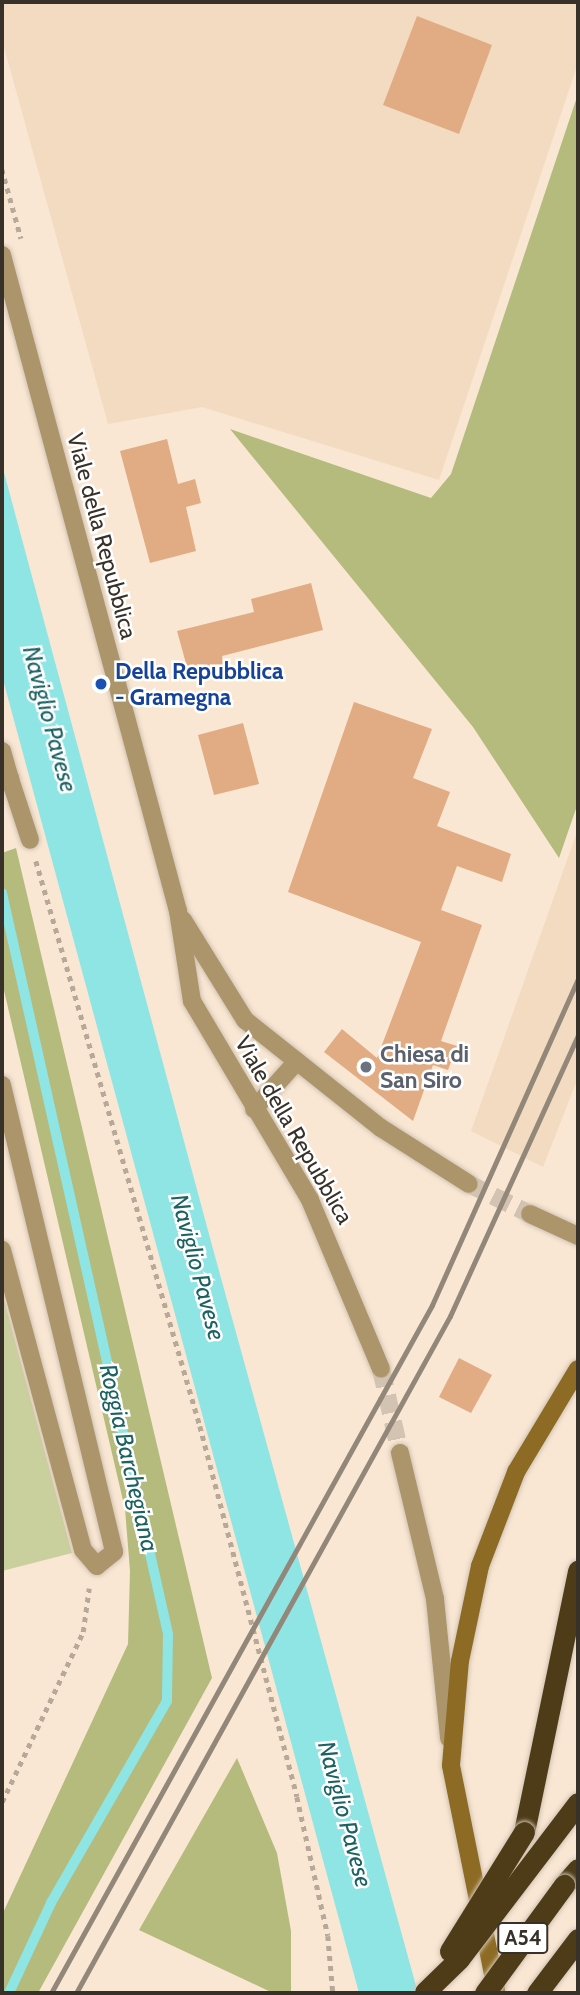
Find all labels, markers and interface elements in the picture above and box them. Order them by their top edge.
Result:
street label: Viale della Repubblica [61,430,143,642]
water label: Naviglio Pavese [17,643,83,795]
place label: Della Repubblica - Gramegna [115,657,283,711]
marker: Della Repubblica - Gramegna [93,676,109,692]
street label: Viale della Repubblica [229,1031,359,1229]
place label: Chiesa di San Siro [380,1040,469,1094]
marker: Chiesa di San Siro [358,1059,374,1075]
water label: Naviglio Pavese [165,1191,231,1343]
water label: Roggia Barchegiana [93,1361,165,1555]
water label: Naviglio Pavese [312,1738,378,1890]
road number: A54 [497,1920,549,1955]

